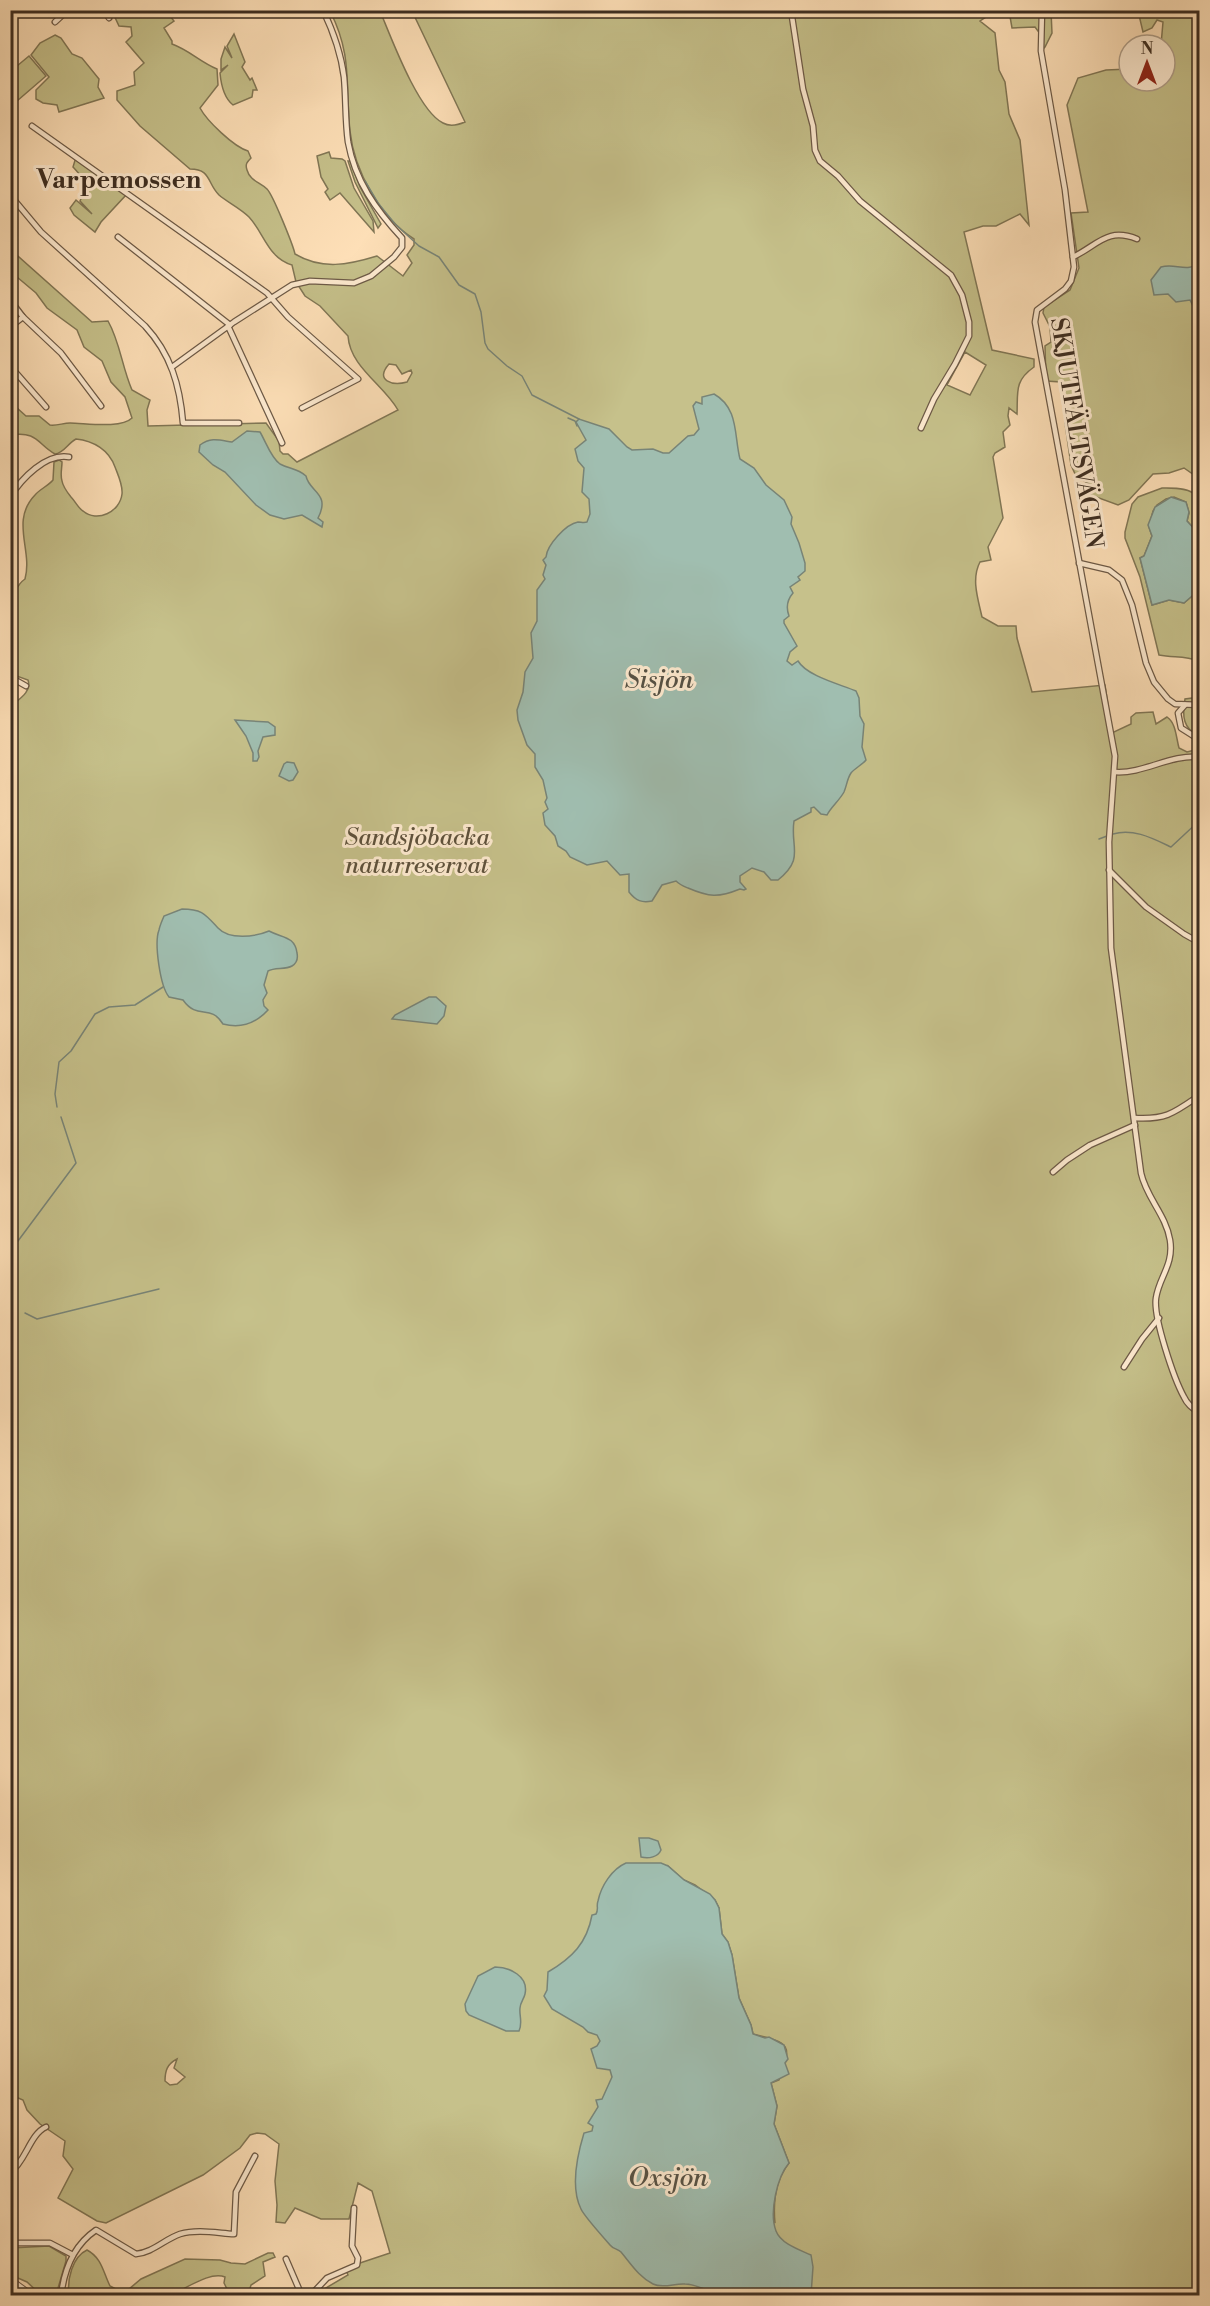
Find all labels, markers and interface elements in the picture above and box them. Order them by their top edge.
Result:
north arrow [1117,33,1177,93]
text: N [1141,39,1154,59]
district label: Varpemossen [36,164,201,196]
street label: SKJUTFÄLTSVÄGEN [1043,315,1110,551]
water label: Sisjön [625,664,694,696]
park label: Sandsjöbacka naturreservat [344,823,490,881]
water label: Oxsjön [628,2162,708,2194]

